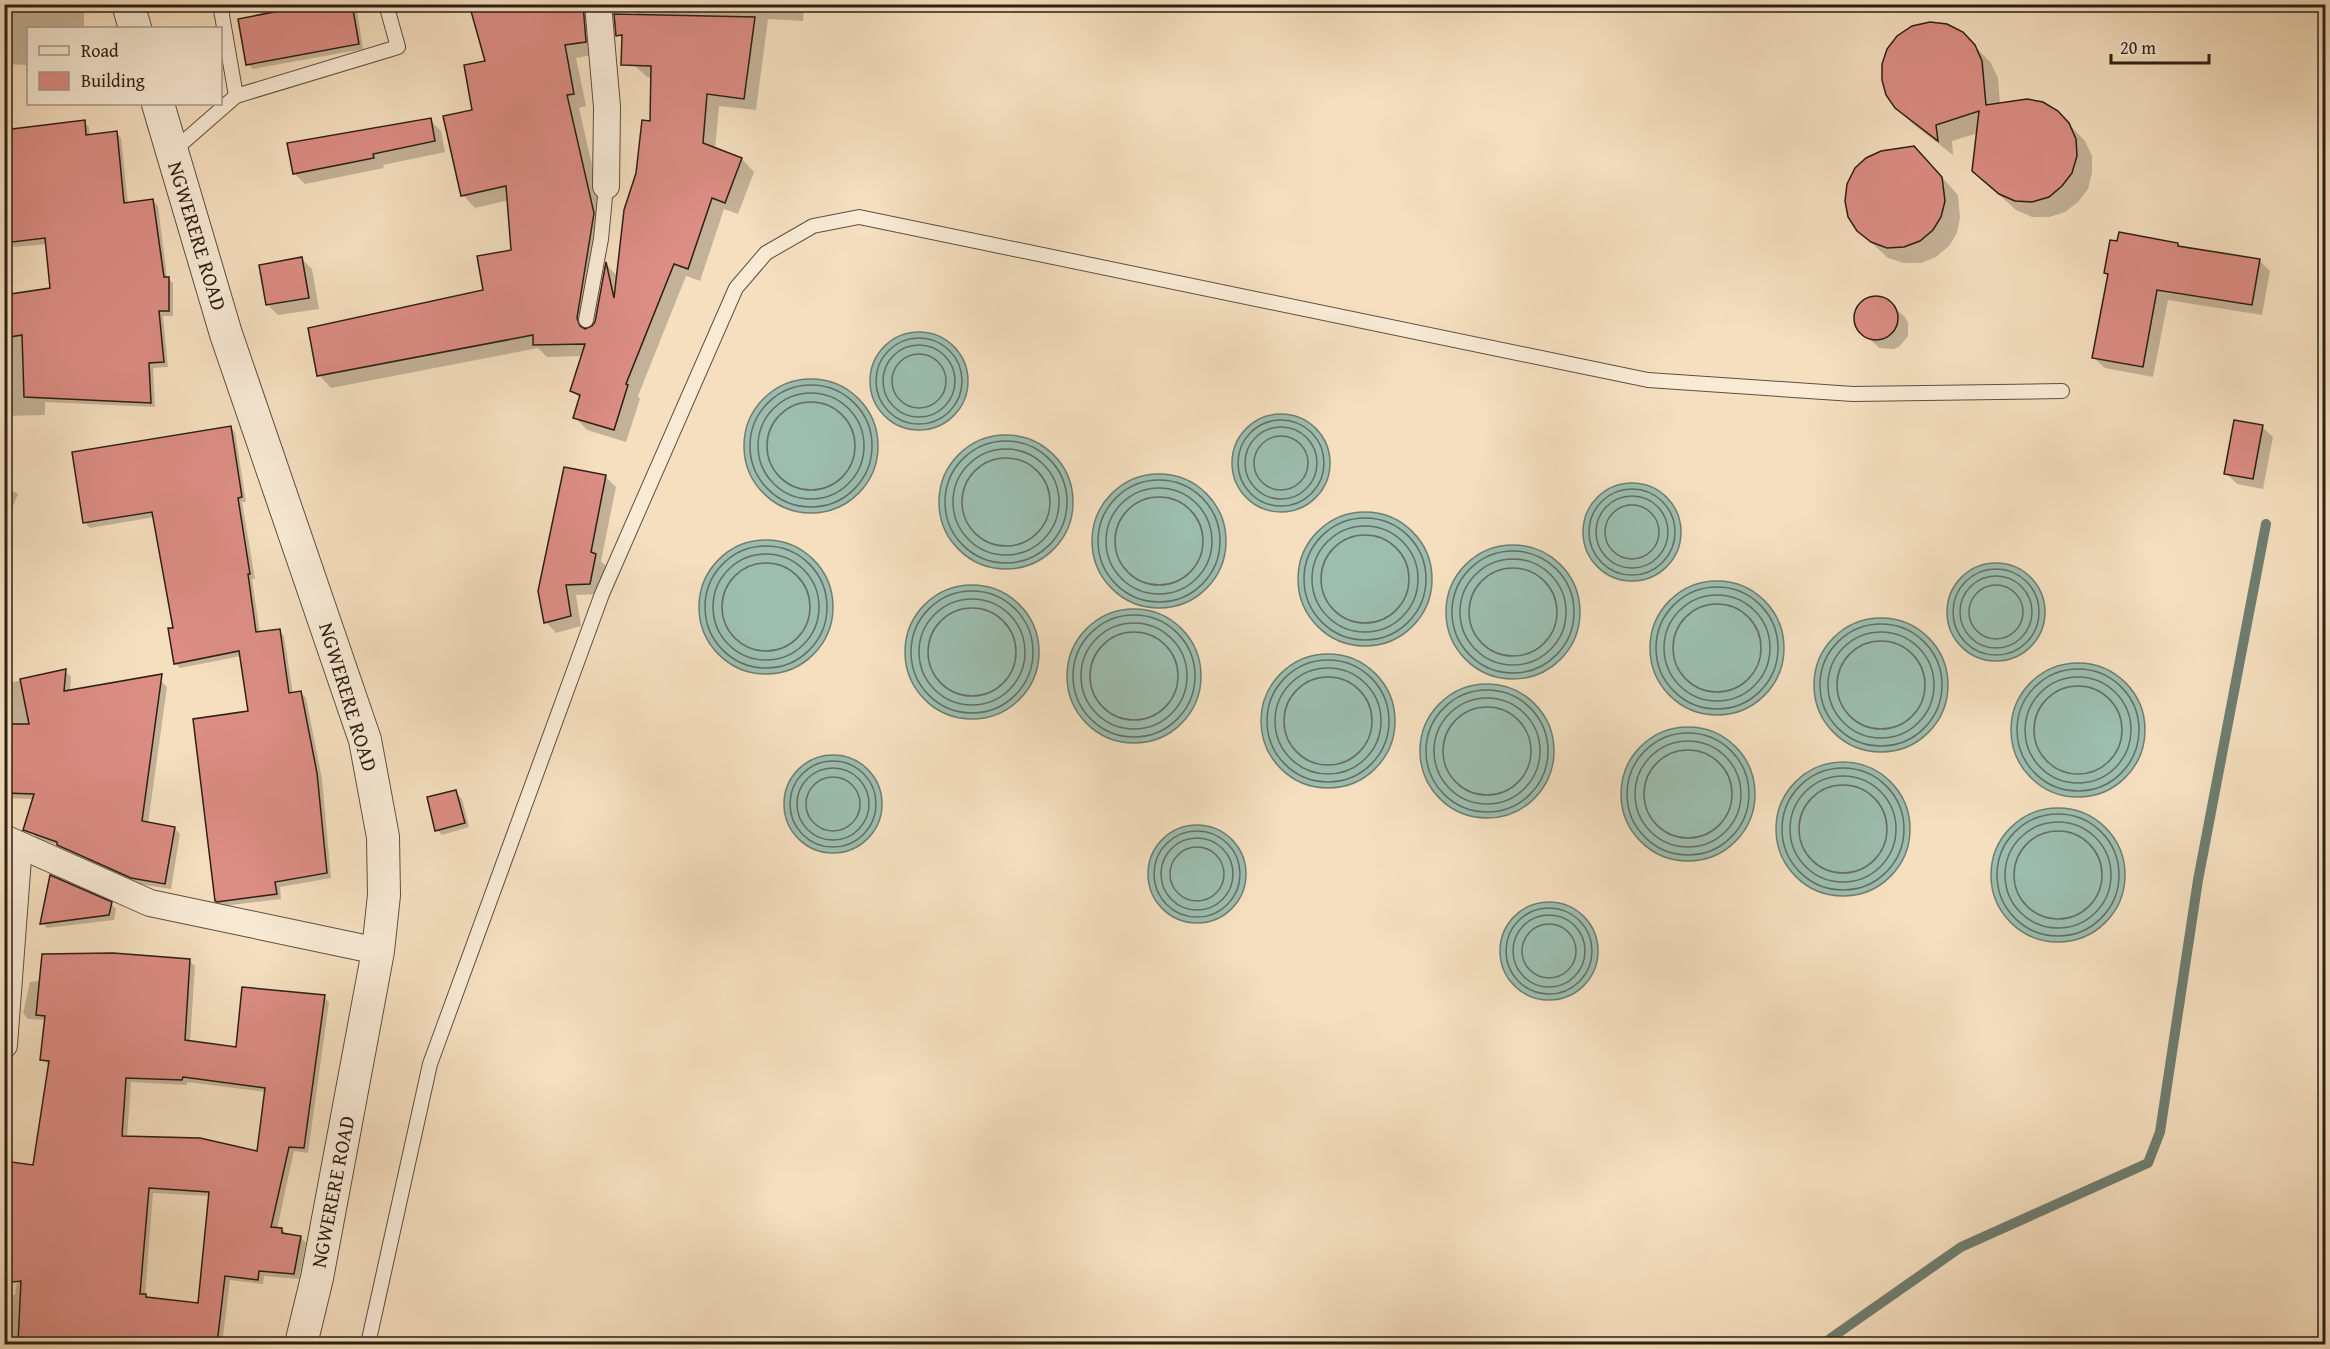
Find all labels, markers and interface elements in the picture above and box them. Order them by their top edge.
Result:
legend [27,27,222,105]
scale bar [2111,27,2208,65]
text: 20 m [2120,34,2156,61]
text: Road [81,37,119,64]
text: Building [81,67,145,94]
street label: NGWERERE ROAD [160,158,235,314]
street label: NGWERERE ROAD [311,619,386,775]
street label: NGWERERE ROAD [303,1113,362,1271]

